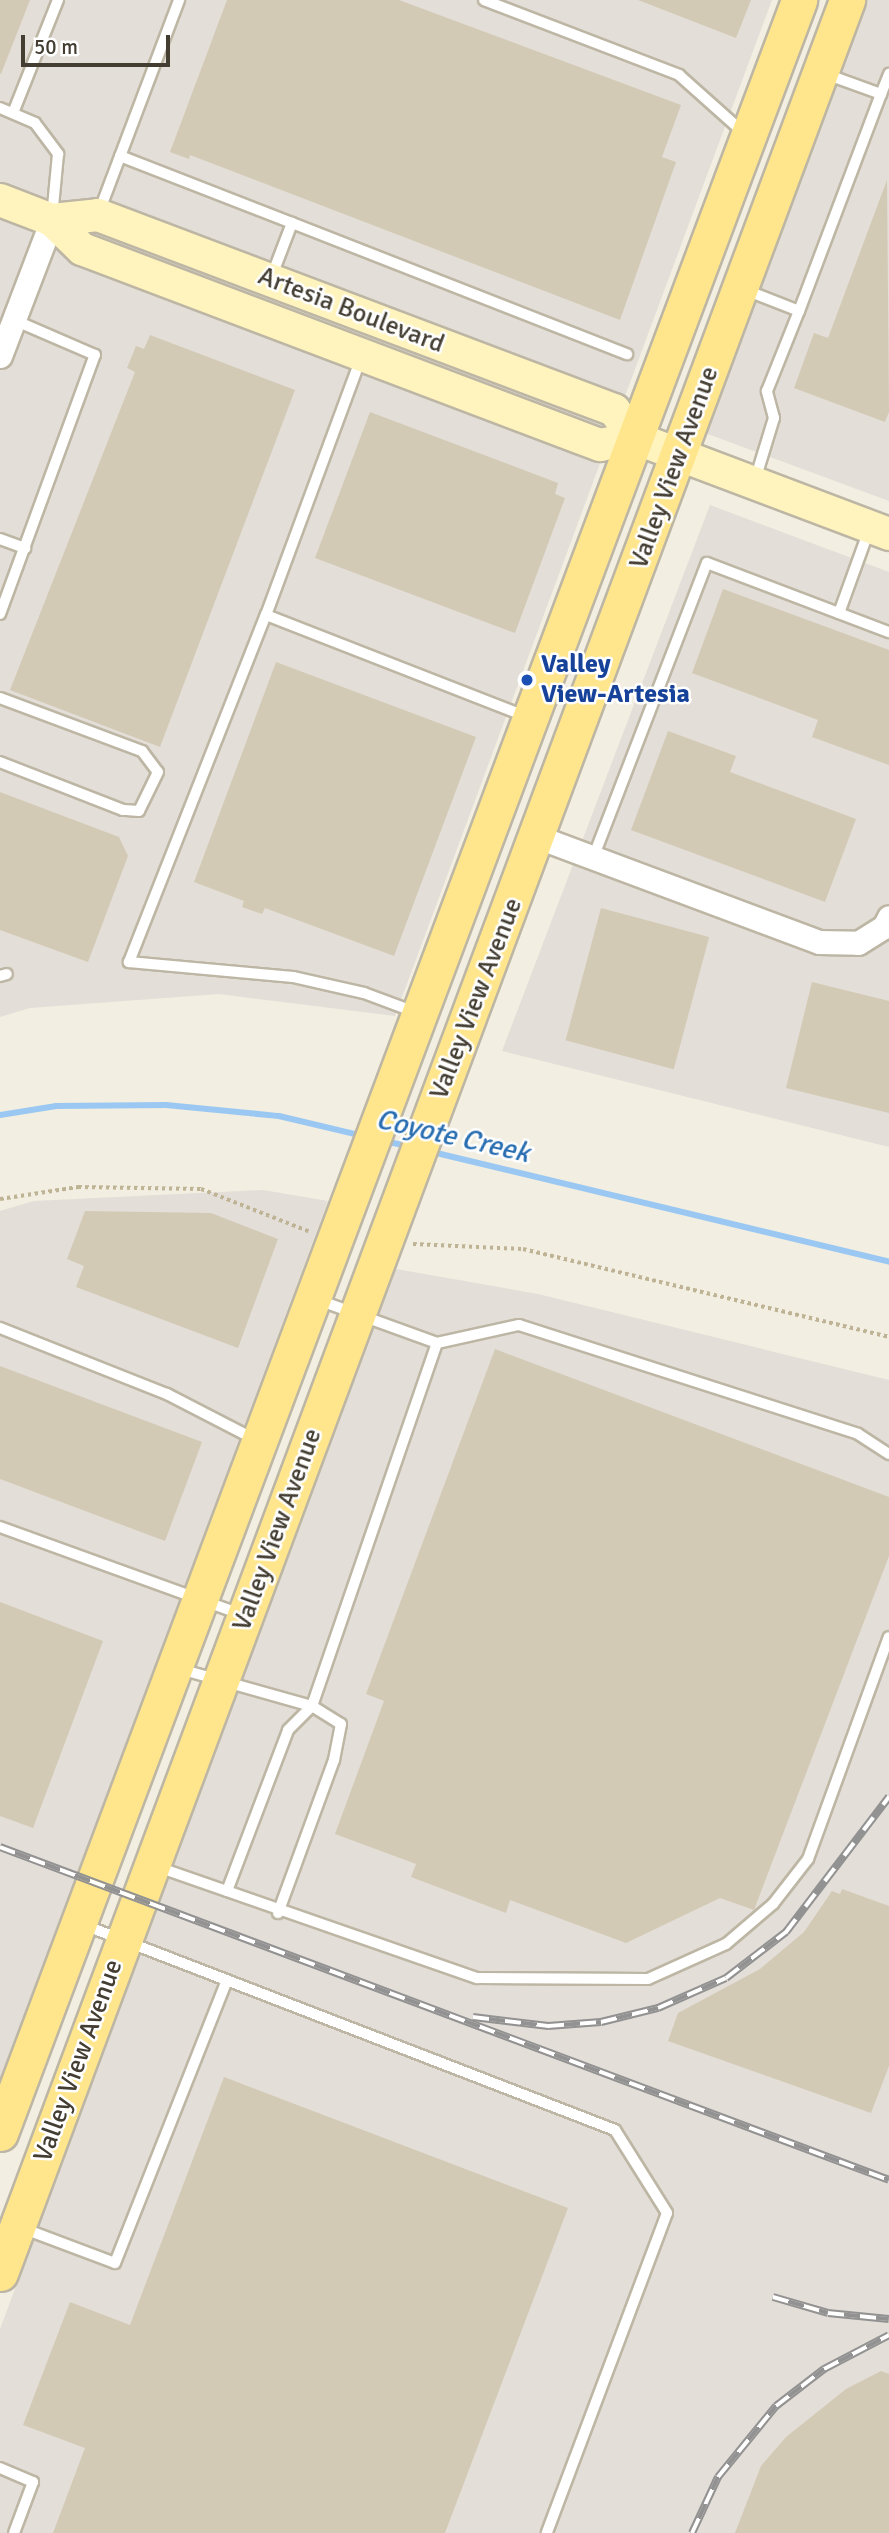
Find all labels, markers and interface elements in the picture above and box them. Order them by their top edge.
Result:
scale bar [24,21,173,65]
text: 50 m [34,34,78,60]
street label: Artesia Boulevard [254,261,448,361]
street label: Valley View Avenue [624,363,726,573]
place label: Valley View-Artesia [541,649,690,710]
marker: Valley View-Artesia [519,672,535,688]
street label: Valley View Avenue [424,894,530,1104]
water label: Coyote Creek [373,1102,533,1170]
street label: Valley View Avenue [227,1425,329,1635]
street label: Valley View Avenue [28,1956,130,2166]

